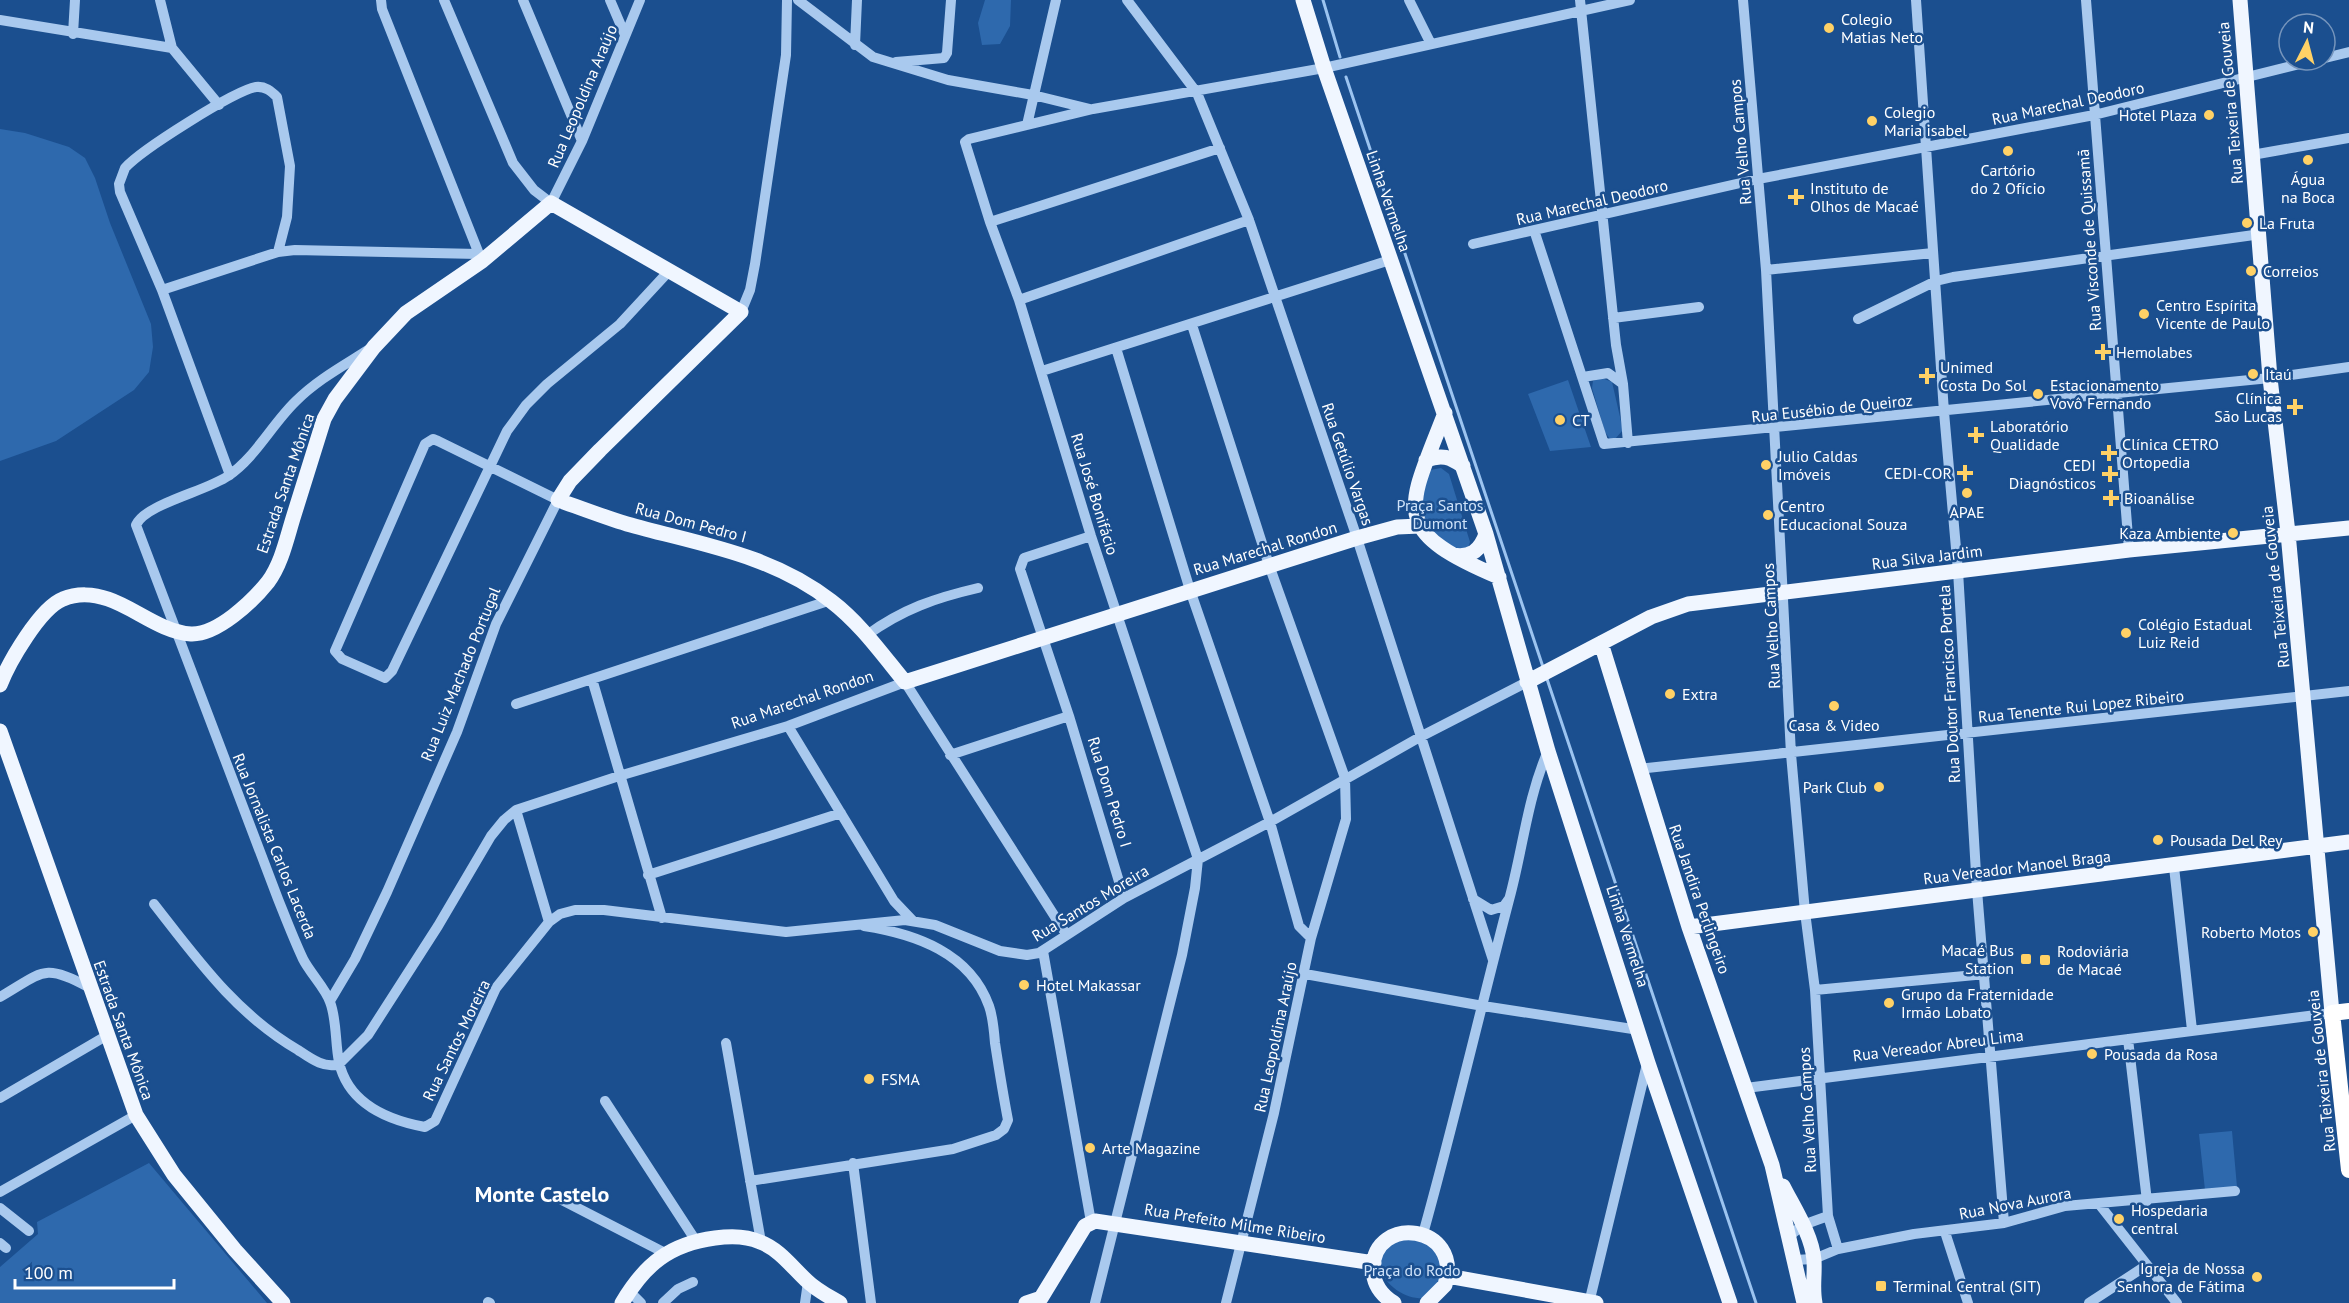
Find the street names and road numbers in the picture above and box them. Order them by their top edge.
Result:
street label: Rua Leopoldina Araújo [543,21,621,171]
street label: Rua Teixeira de Gouveia [2213,21,2247,185]
street label: Rua Marechal Deodoro [1990,77,2146,129]
street label: Rua Velho Campos [1725,78,1755,206]
street label: Linha Vermelha [1362,148,1416,254]
street label: Rua Visconde de Quissamã [2073,148,2105,332]
street label: Rua Marechal Deodoro [1514,175,1670,229]
street label: Rua Eusébio de Queiroz [1750,390,1914,426]
street label: Rua Getúlio Vargas [1318,400,1378,528]
street label: Estrada Santa Mônica [252,410,318,556]
street label: Rua José Bonifácio [1067,431,1123,557]
street label: Rua Dom Pedro I [633,498,749,546]
street label: Rua Teixeira de Gouveia [2257,505,2293,669]
street label: Rua Marechal Rondon [1191,517,1339,579]
street label: Rua Silva Jardim [1870,540,1984,574]
street label: Rua Velho Campos [1758,562,1784,689]
street label: Rua Luiz Machado Portugal [416,584,504,764]
street label: Rua Doutor Francisco Portela [1934,584,1964,784]
street label: Rua Marechal Rondon [728,665,876,733]
street label: Rua Tenente Rui Lopez Ribeiro [1977,685,2185,727]
street label: Rua Dom Pedro I [1084,734,1136,850]
street label: Rua Jornalista Carlos Lacerda [229,750,321,942]
street label: Rua Jandira Perlingeiro [1665,822,1735,976]
street label: Rua Vereador Manoel Braga [1922,846,2112,888]
street label: Rua Santos Moreira [1028,860,1152,946]
street label: Linha Vermelha [1602,882,1654,990]
street label: Estrada Santa Mônica [89,957,159,1103]
street label: Rua Leopoldina Araújo [1249,960,1301,1114]
street label: Rua Santos Moreira [418,976,494,1104]
street label: Rua Teixeira de Gouveia [2303,989,2339,1153]
street label: Rua Vereador Abreu Lima [1851,1025,2025,1065]
street label: Rua Velho Campos [1794,1046,1820,1173]
street label: Rua Nova Aurora [1957,1182,2073,1224]
street label: Rua Prefeito Milme Ribeiro [1143,1199,1327,1247]

